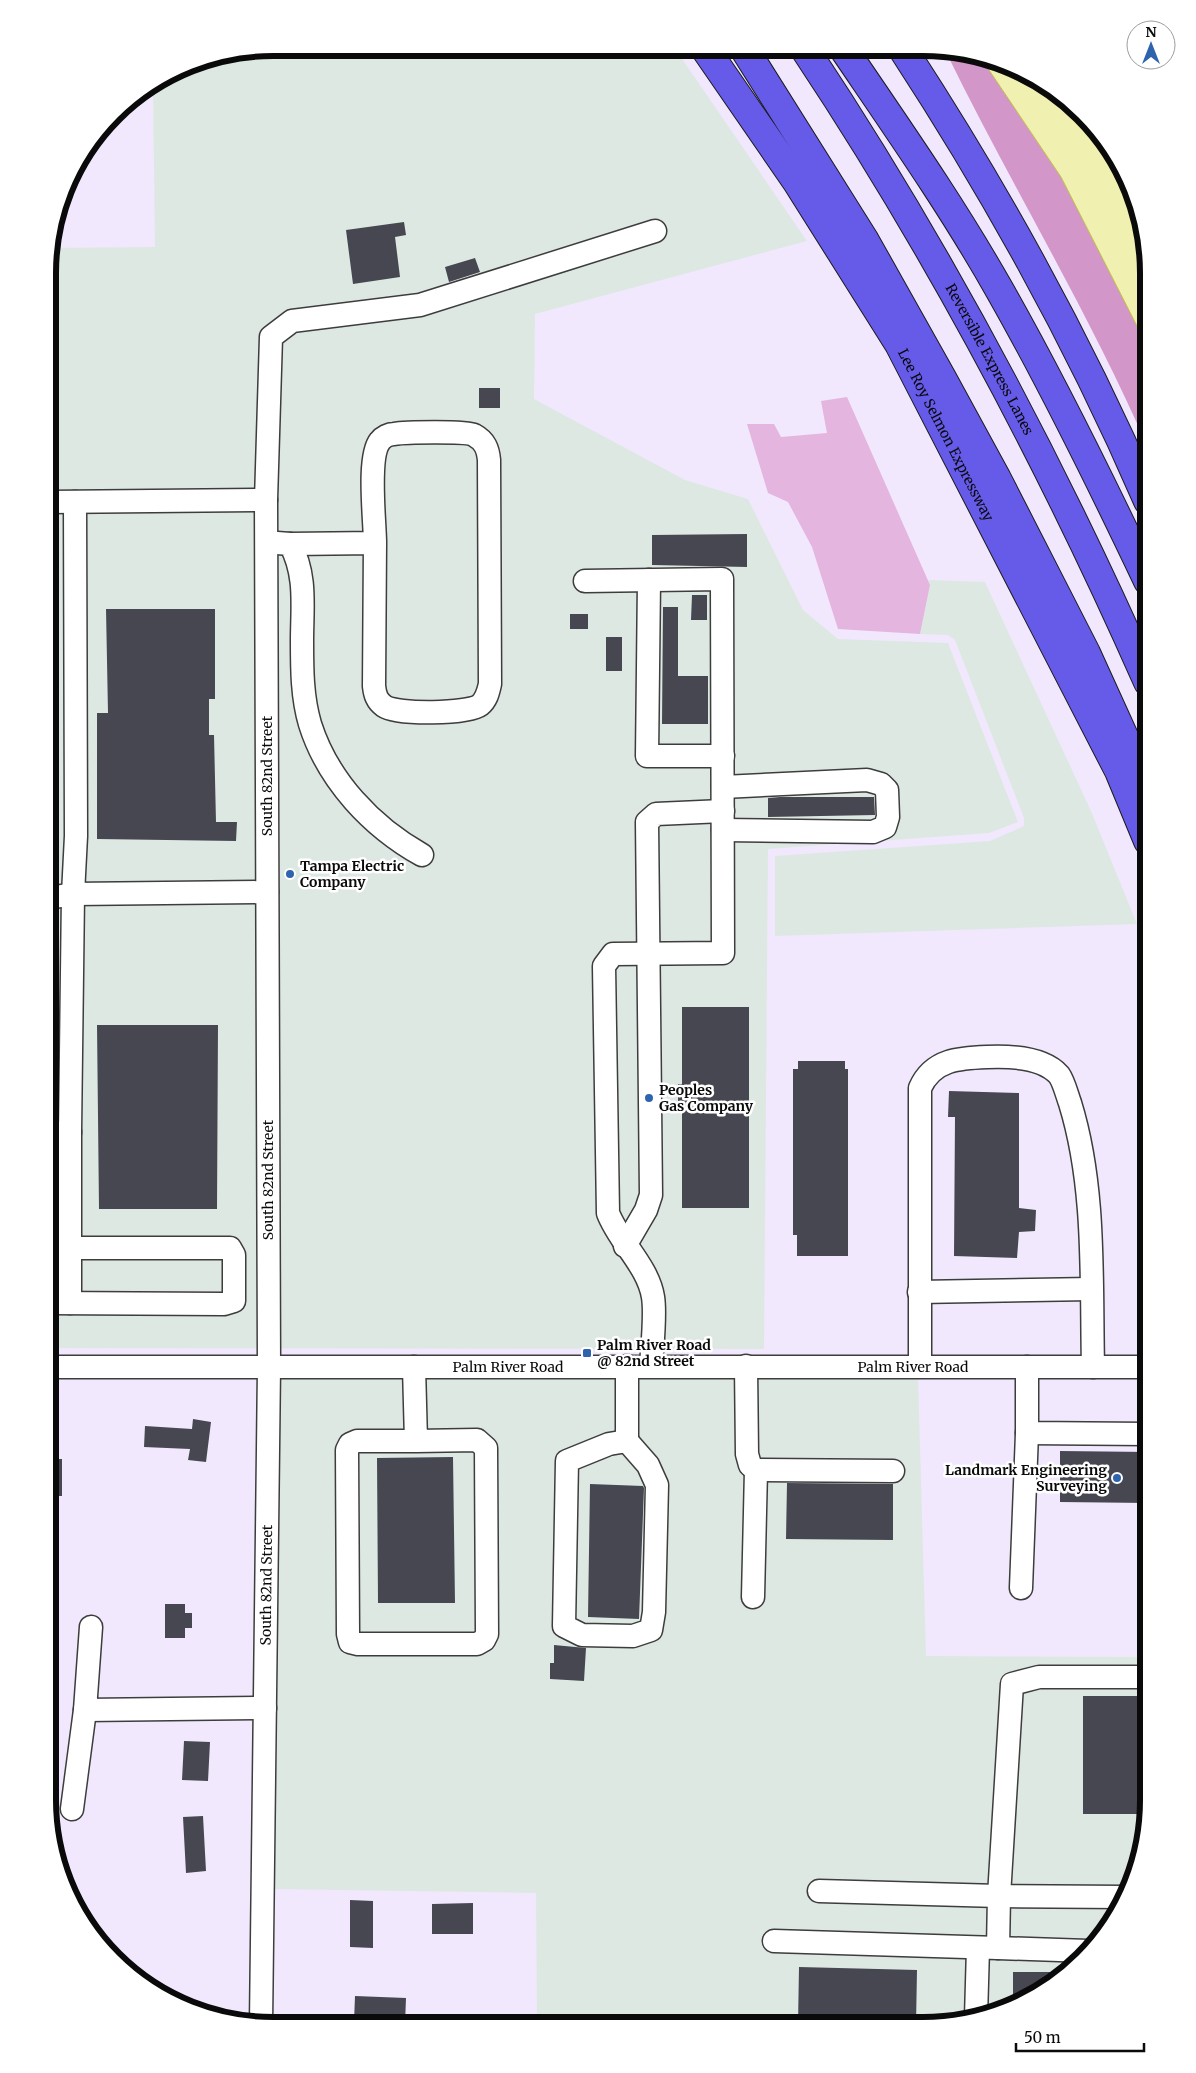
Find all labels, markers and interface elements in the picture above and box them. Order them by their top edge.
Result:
north arrow [1126,20,1176,70]
text: N [1145,23,1157,41]
street label: Reversible Express Lanes [942,280,1038,438]
street label: Lee Roy Selmon Expressway [894,346,998,525]
street label: South 82nd Street [258,715,276,836]
place label: Tampa Electric Company [300,857,404,891]
marker: Tampa Electric Company [284,868,296,880]
place label: Peoples Gas Company [659,1081,754,1115]
marker: Peoples Gas Company [643,1092,655,1104]
street label: South 82nd Street [259,1119,277,1240]
place label: Palm River Road @ 82nd Street [597,1336,711,1370]
marker: Palm River Road @ 82nd Street [581,1347,593,1359]
street label: Palm River Road [453,1358,564,1376]
street label: Palm River Road [858,1358,969,1376]
place label: Landmark Engineering Surveying [945,1461,1107,1495]
marker: Landmark Engineering Surveying [1111,1472,1123,1484]
street label: South 82nd Street [257,1524,276,1646]
scale bar [1016,2020,1144,2052]
text: 50 m [1024,2028,1061,2047]

